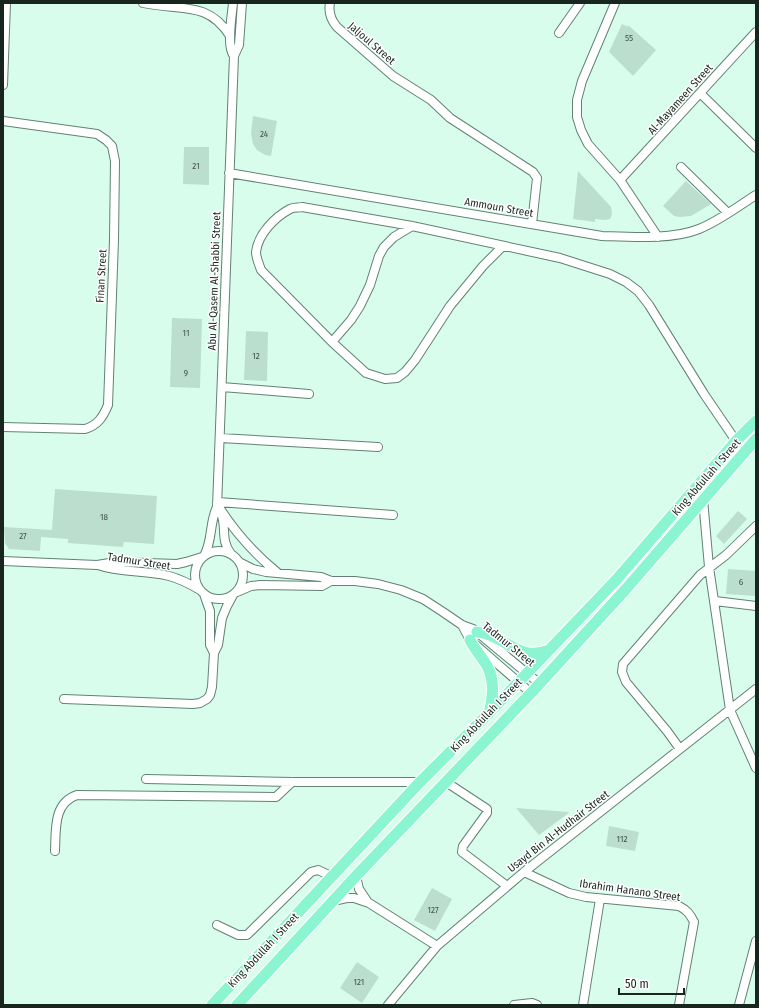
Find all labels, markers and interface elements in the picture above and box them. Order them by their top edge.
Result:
street label: Jaljoul Street [346,19,398,68]
house number: 55 [625,33,633,43]
street label: Al-Mayameen Street [645,61,716,137]
house number: 24 [260,129,269,139]
house number: 21 [192,161,200,171]
street label: Ammoun Street [463,195,535,220]
street label: Abu Al-Qasem Al-Shabbi Street [206,211,223,351]
street label: Finan Street [94,248,109,303]
house number: 11 [183,328,189,338]
house number: 12 [252,351,260,361]
house number: 9 [184,368,188,378]
street label: King Abdullah I Street [669,436,744,518]
house number: 18 [100,512,109,522]
house number: 27 [19,531,27,541]
street label: Tadmur Street [107,550,172,573]
house number: 6 [739,577,744,587]
street label: Tadmur Street [480,619,538,670]
street label: King Abdullah I Street [448,675,525,755]
street label: Usayd Bin Al-Hudhair Street [505,788,612,875]
house number: 112 [617,834,627,844]
street label: Ibrahim Hanano Street [579,877,682,904]
house number: 127 [427,905,439,915]
street label: King Abdullah I Street [225,910,302,990]
scale bar [619,970,684,996]
house number: 121 [354,977,364,987]
text: 50 m [625,977,649,991]

